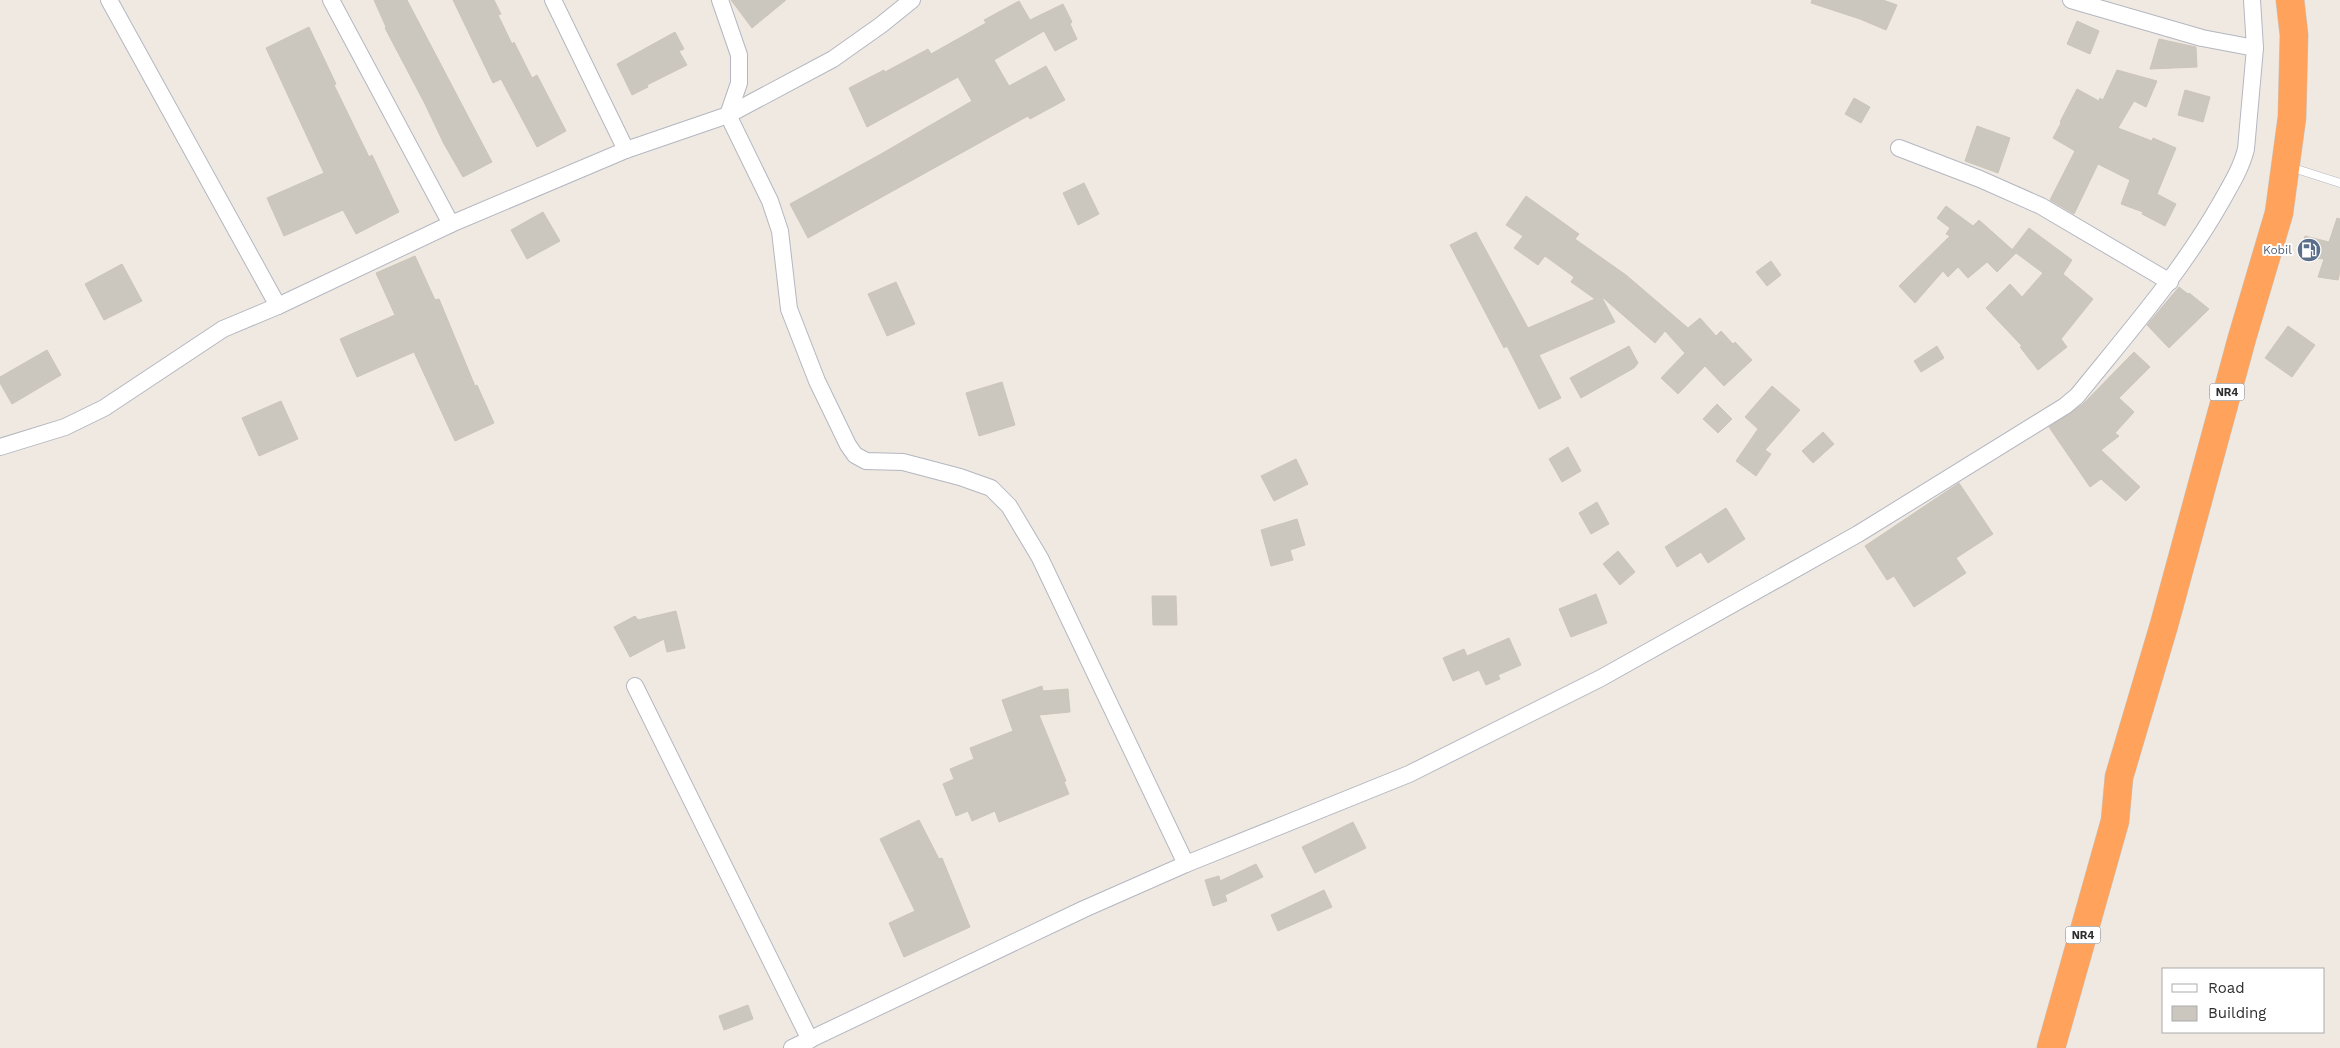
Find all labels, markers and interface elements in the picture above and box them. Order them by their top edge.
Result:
fuel station icon: Kobil [2296,237,2322,263]
place label: Kobil [2263,243,2292,257]
road number: NR4 [2210,384,2244,401]
road number: NR4 [2066,926,2100,944]
legend [2162,968,2325,1033]
text: Road [2208,979,2245,997]
text: Building [2208,1004,2266,1022]

